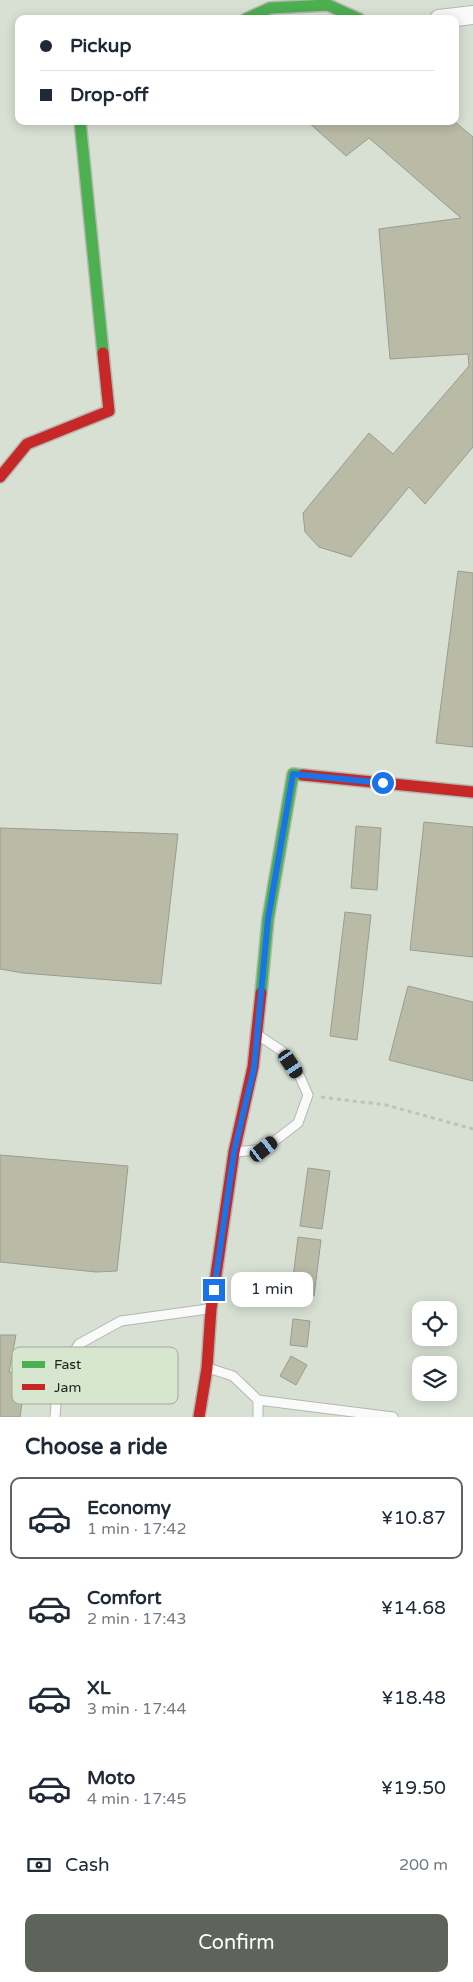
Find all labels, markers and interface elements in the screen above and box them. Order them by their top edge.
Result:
text: Pickup [70,35,131,57]
text: Drop-off [70,84,149,106]
route start [372,772,394,794]
car [276,1047,305,1081]
car [247,1134,280,1164]
callout: 1 min [232,1272,314,1308]
route end [203,1279,225,1301]
text: 1 min [251,1279,293,1299]
map controls [412,1301,457,1401]
button: locate [412,1301,457,1346]
legend [12,1347,178,1404]
text: Fast [54,1356,82,1373]
button: layers [412,1356,457,1401]
text: Jam [54,1379,81,1396]
text: Choose a ride [25,1434,168,1460]
icon: car [27,1496,72,1541]
text: Economy [87,1497,171,1519]
text: ¥10.87 [381,1507,446,1529]
text: 1 min · 17:42 [87,1519,186,1539]
icon: car [27,1586,72,1631]
text: Comfort [87,1587,161,1609]
text: ¥14.68 [381,1597,446,1619]
text: 2 min · 17:43 [87,1609,186,1629]
icon: car [27,1676,72,1721]
text: XL [87,1677,111,1699]
text: ¥18.48 [381,1687,446,1709]
text: 3 min · 17:44 [87,1699,186,1719]
icon: car [27,1766,72,1811]
text: Moto [87,1767,135,1789]
text: ¥19.50 [381,1777,446,1799]
text: 4 min · 17:45 [87,1789,186,1809]
icon: cash [25,1851,53,1879]
text: Cash [65,1854,110,1876]
text: 200 m [399,1855,448,1875]
button: Confirm [25,1914,448,1972]

